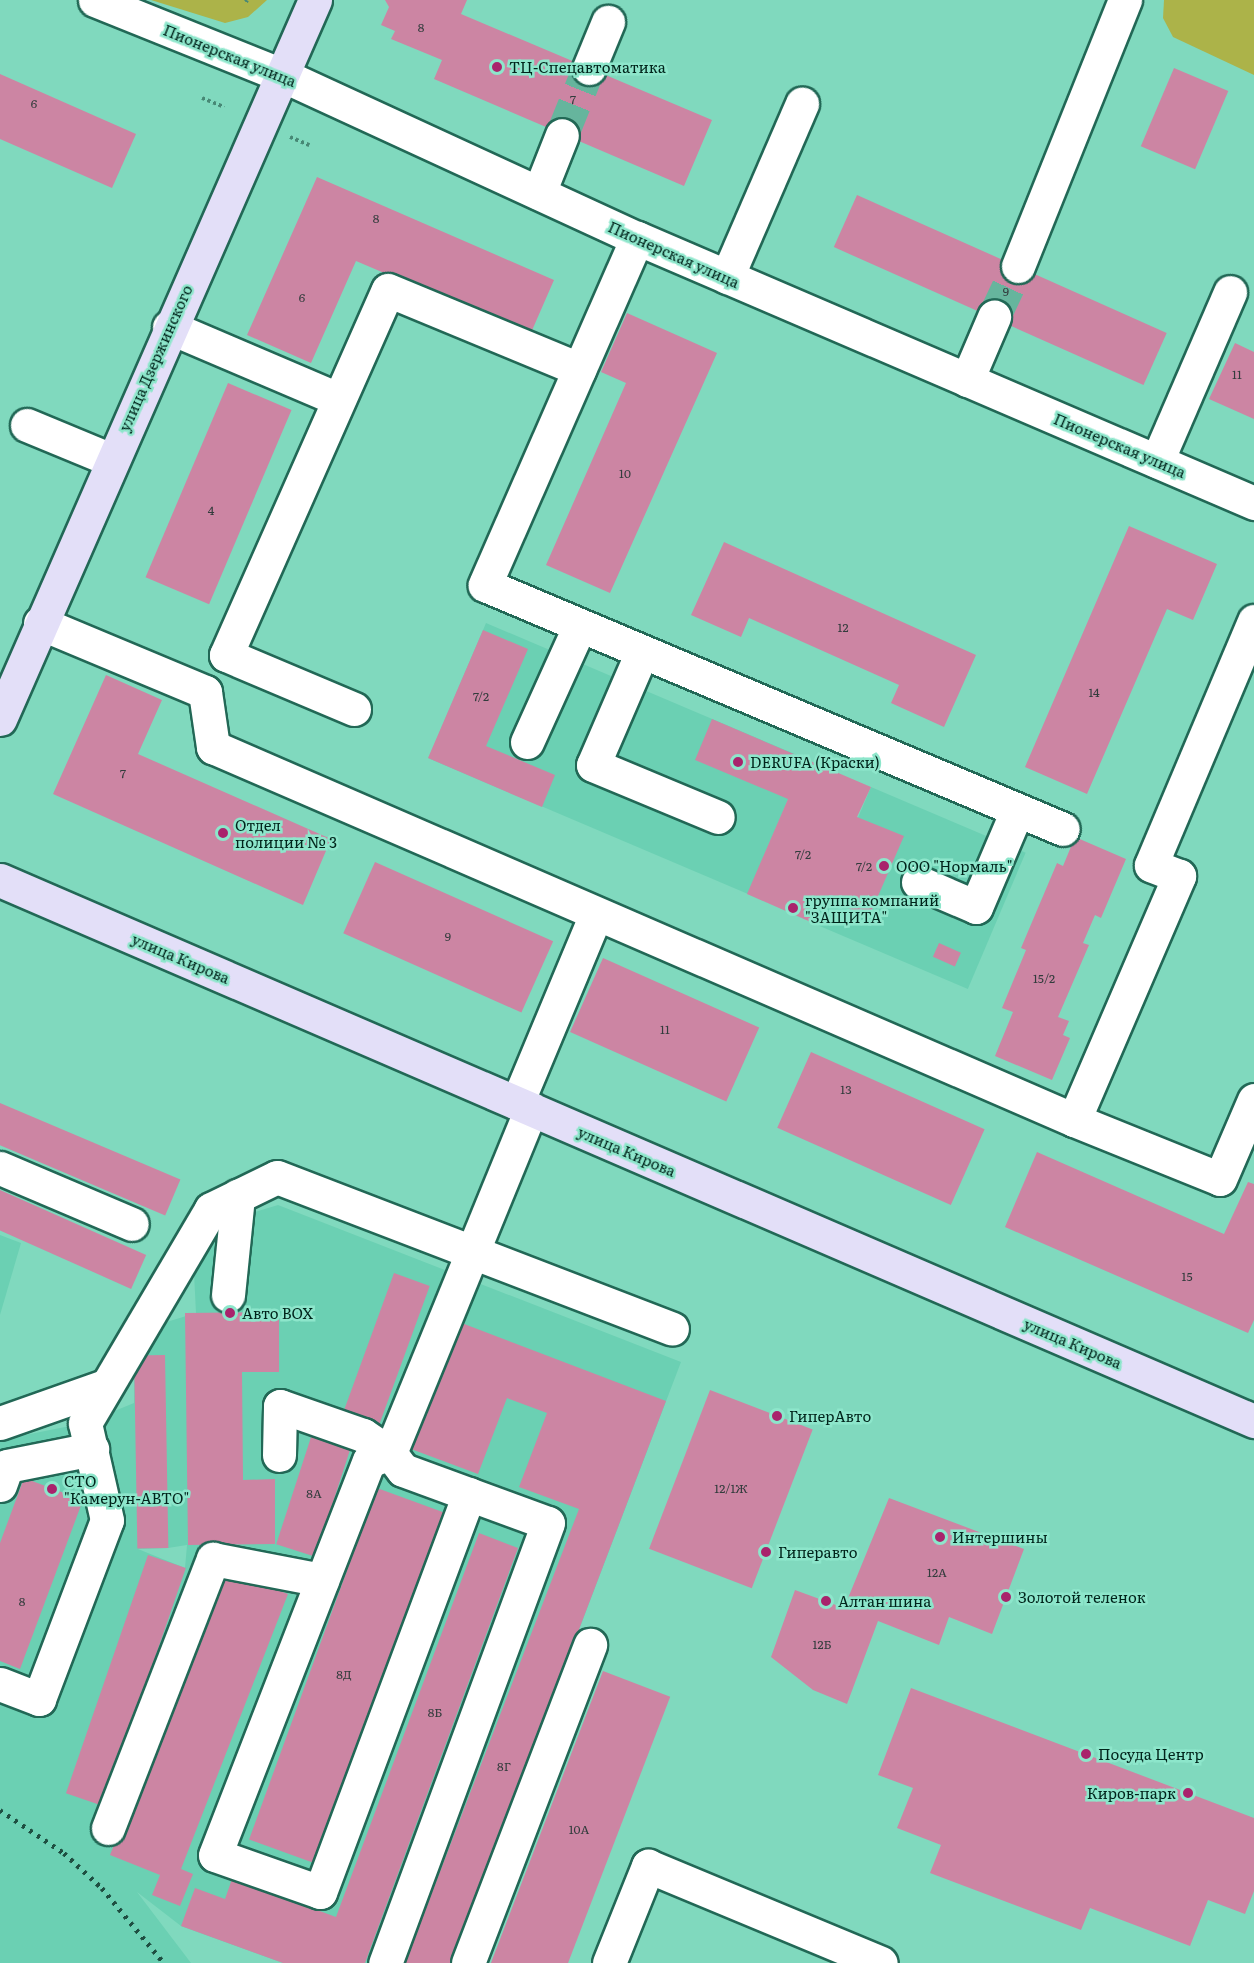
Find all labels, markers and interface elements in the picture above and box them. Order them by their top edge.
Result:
street label: Пионерская улица [161,20,299,90]
house number: 8 [418,21,424,35]
place label: ТЦ-Спецавтоматика [509,58,666,76]
marker: ТЦ-Спецавтоматика [490,60,504,74]
house number: 7 [570,93,576,107]
house number: 6 [31,97,37,111]
house number: 8 [373,212,379,226]
street label: Пионерская улица [606,217,742,291]
street label: улица Дзержинского [115,282,195,434]
house number: 9 [1003,285,1009,299]
house number: 6 [299,291,305,305]
house number: 11 [1232,368,1242,382]
street label: Пионерская улица [1051,409,1189,481]
house number: 10 [619,467,631,481]
house number: 4 [208,504,214,518]
house number: 12 [838,621,848,635]
house number: 14 [1088,686,1100,700]
house number: 7/2 [473,690,489,704]
place label: DERUFA (Краски) [750,753,880,771]
marker: DERUFA (Краски) [731,755,745,769]
house number: 7 [120,767,126,781]
place label: Отдел полиции № 3 [235,815,337,850]
marker: Отдел полиции № 3 [216,826,230,840]
house number: 7/2 [795,848,811,862]
place label: ООО "Нормаль" [896,857,1012,875]
marker: ООО "Нормаль" [877,859,891,873]
house number: 7/2 [856,860,872,874]
place label: группа компаний "ЗАЩИТА" [805,890,939,925]
marker: группа компаний "ЗАЩИТА" [786,901,800,915]
street label: улица Кирова [129,929,233,987]
house number: 9 [445,930,451,944]
house number: 15/2 [1033,972,1055,986]
house number: 11 [660,1023,670,1037]
house number: 13 [840,1083,852,1097]
street label: улица Кирова [575,1122,679,1180]
house number: 15 [1182,1270,1192,1284]
place label: Авто BOX [242,1304,313,1322]
marker: Авто BOX [223,1306,237,1320]
street label: улица Кирова [1021,1314,1125,1372]
place label: ГиперАвто [789,1407,871,1425]
marker: ГиперАвто [770,1409,784,1423]
place label: СТО "Камерун-АВТО" [64,1471,189,1506]
marker: СТО "Камерун-АВТО" [45,1482,59,1496]
house number: 12/1Ж [714,1482,748,1496]
house number: 8А [306,1487,322,1501]
place label: Интершины [952,1528,1048,1546]
marker: Интершины [933,1530,947,1544]
place label: Гиперавто [778,1543,857,1561]
marker: Гиперавто [759,1545,773,1559]
house number: 12А [927,1566,947,1580]
place label: Золотой теленок [1018,1588,1146,1606]
marker: Золотой теленок [999,1590,1013,1604]
place label: Алтан шина [838,1592,931,1610]
marker: Алтан шина [819,1594,833,1608]
house number: 8 [19,1595,25,1609]
house number: 12Б [813,1638,831,1652]
house number: 8Д [336,1668,352,1682]
house number: 8Б [428,1706,442,1720]
place label: Посуда Центр [1098,1745,1204,1763]
marker: Посуда Центр [1079,1747,1093,1761]
house number: 8Г [497,1760,511,1774]
place label: Киров-парк [1087,1784,1176,1802]
marker: Киров-парк [1181,1786,1195,1800]
house number: 10А [569,1823,589,1837]

